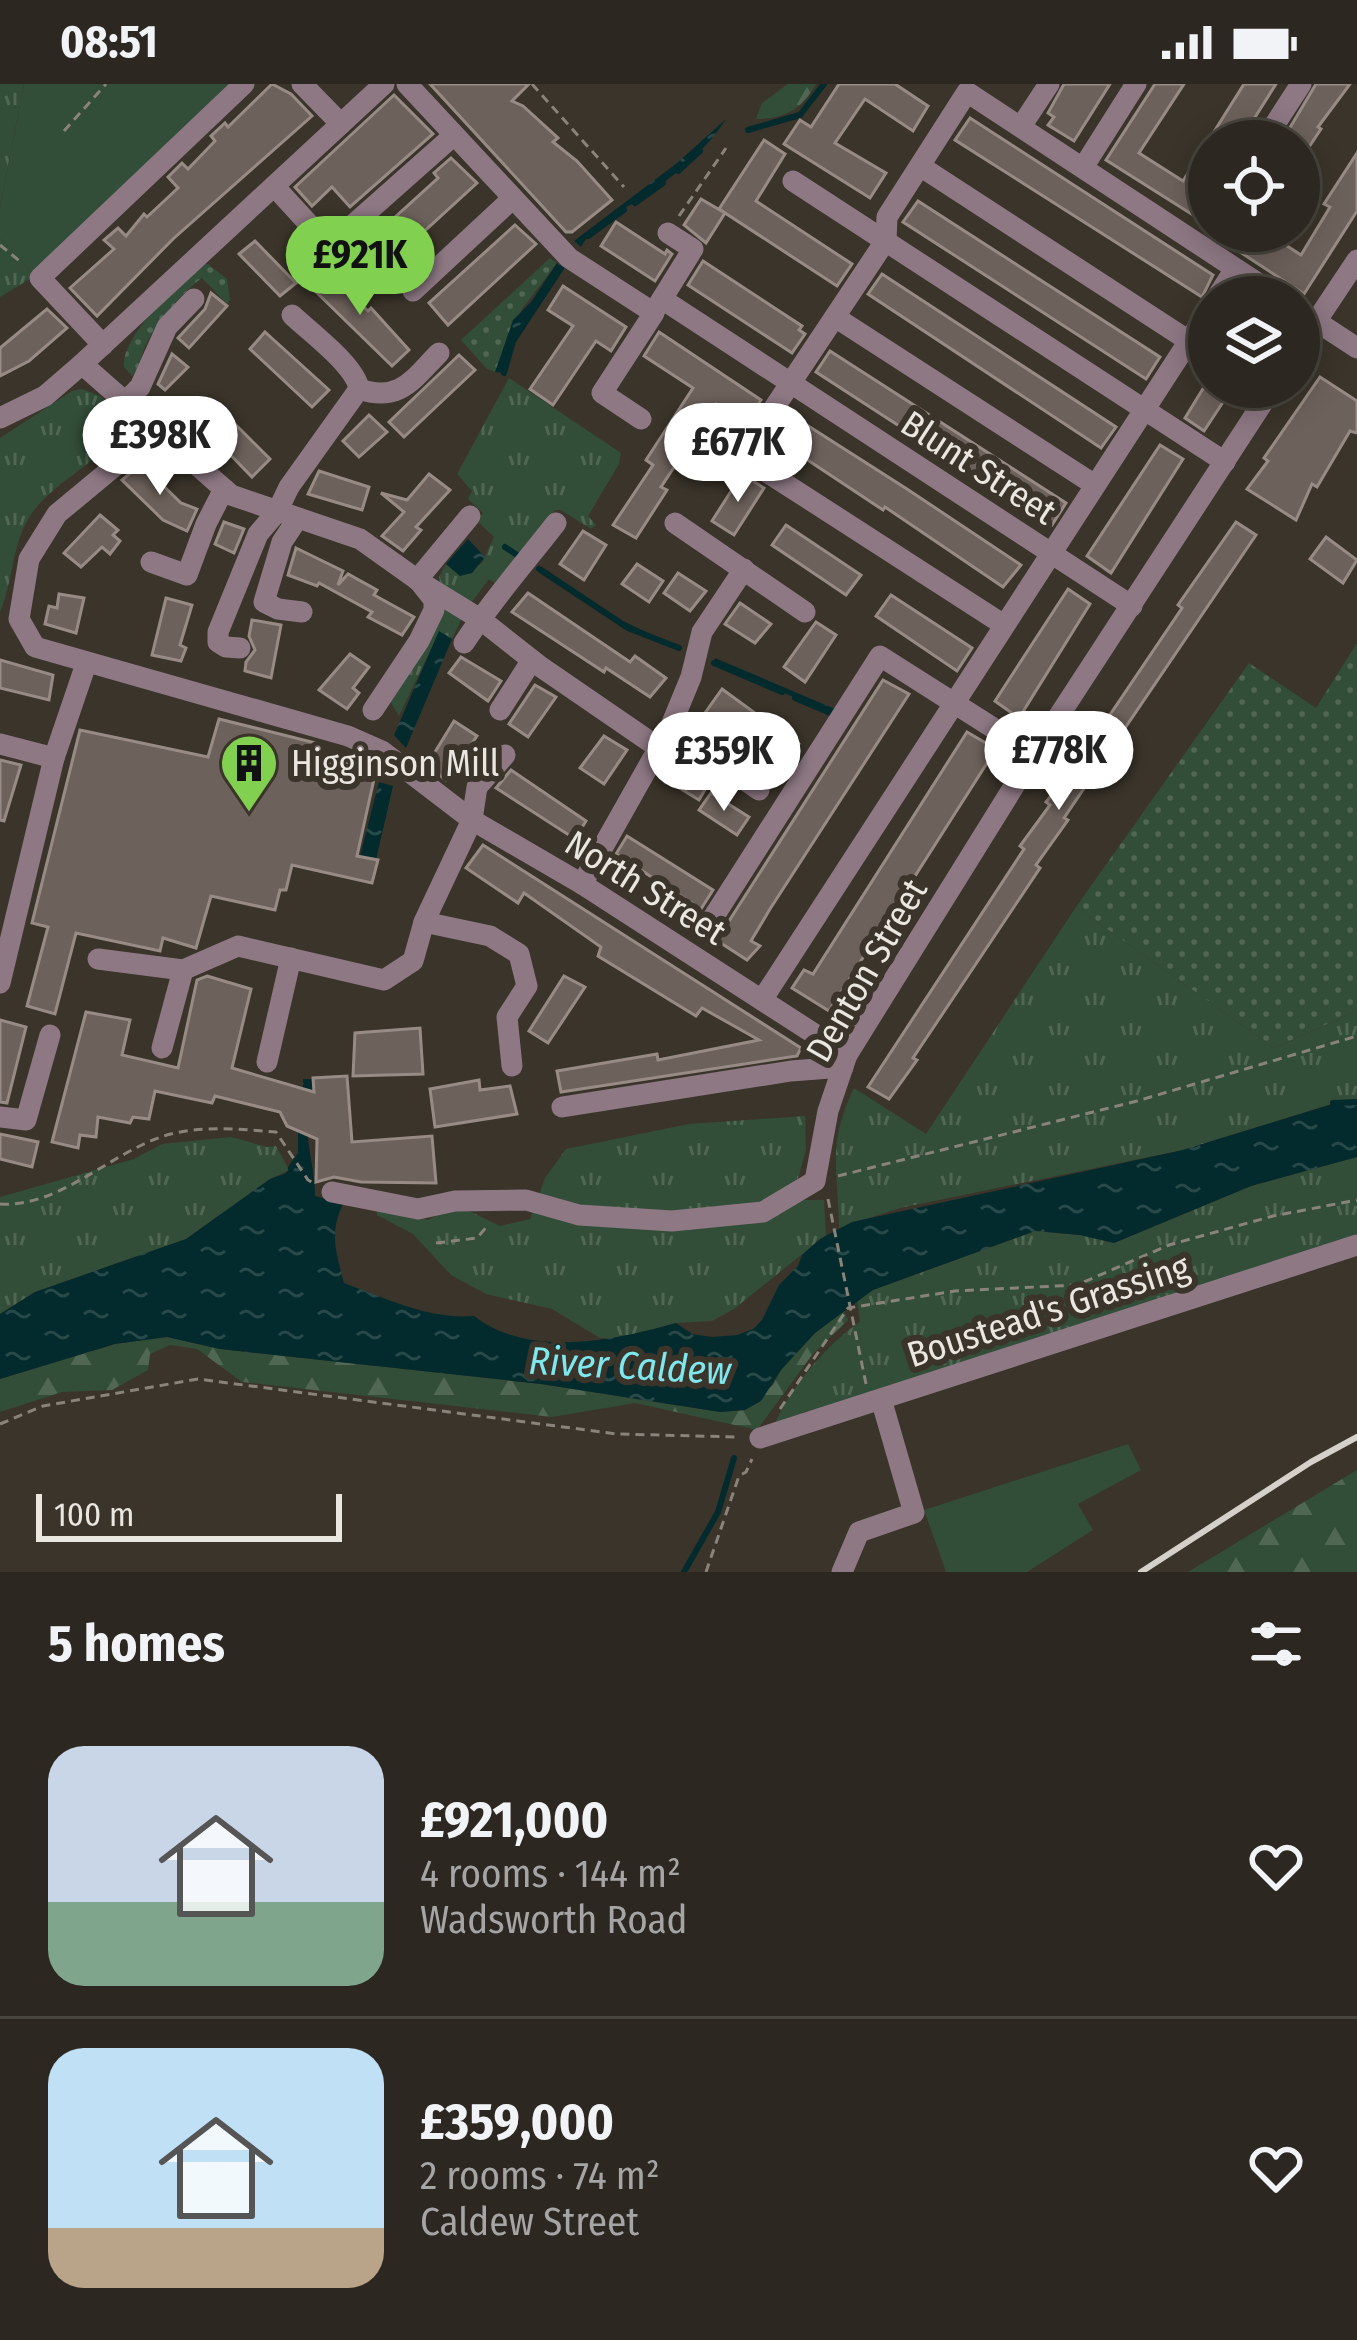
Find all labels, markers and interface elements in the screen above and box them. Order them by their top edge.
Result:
text: 08:51 [60,15,158,69]
map controls [1188,120,1320,408]
button: locate [1188,120,1320,252]
pin: £921K [276,216,444,318]
text: £921K [313,232,407,278]
button: layers [1188,276,1320,408]
pin: £398K [76,396,244,498]
street label: Blunt Street [893,402,1064,534]
pin: £677K [654,403,822,505]
text: £398K [110,412,210,458]
text: £677K [691,419,785,465]
pin: £778K [975,711,1143,813]
pin: £359K [640,712,808,814]
text: £778K [1011,727,1107,773]
text: £359K [675,728,773,774]
building icon: Higginson Mill [218,732,280,814]
place label: Higginson Mill [291,742,499,786]
street label: North Street [557,821,734,955]
street label: Denton Street [797,871,937,1070]
street label: Boustead's Grassing [902,1245,1195,1377]
water label: River Caldew [528,1338,733,1394]
scale bar [36,1488,342,1541]
text: 100 m [54,1495,134,1535]
icon: filters [1243,1611,1309,1677]
text: 5 homes [48,1613,225,1675]
text: £921,000 [420,1789,608,1851]
icon: home [144,1794,288,1938]
icon: heart [1243,1833,1309,1899]
text: 4 rooms · 144 m² [420,1851,681,1897]
text: Wadsworth Road [420,1897,687,1943]
text: £359,000 [420,2091,614,2153]
icon: home [144,2096,288,2240]
icon: heart [1243,2135,1309,2201]
text: 2 rooms · 74 m² [420,2153,660,2199]
text: Caldew Street [420,2199,639,2245]

